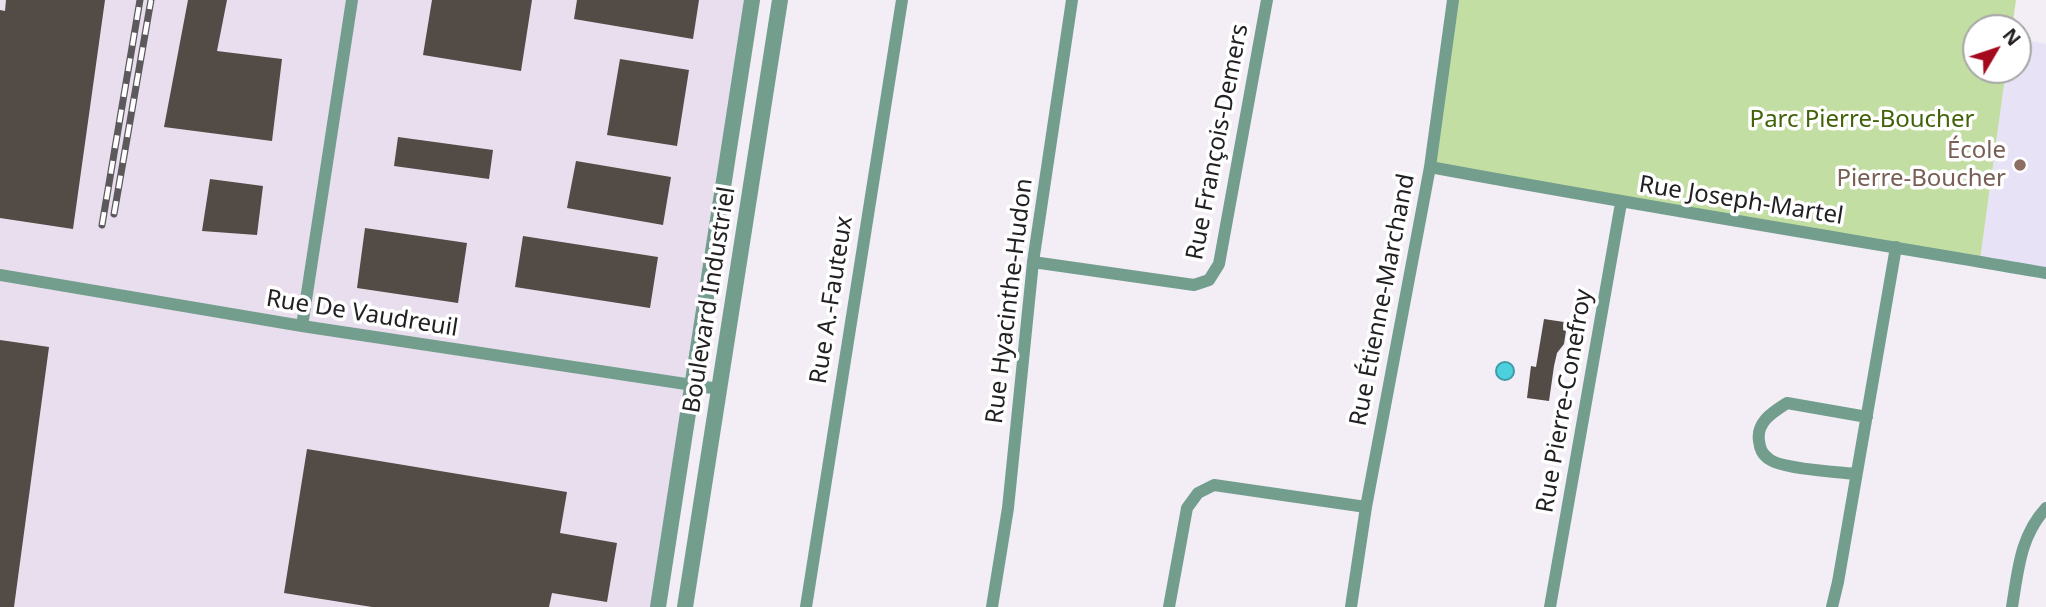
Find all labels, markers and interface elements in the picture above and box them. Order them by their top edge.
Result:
north arrow [1962,14,2032,84]
street label: Rue François-Demers [1181,22,1255,262]
text: N [1997,23,2027,51]
park label: Parc Pierre-Boucher [1750,106,1974,134]
place label: École Pierre-Boucher [1836,137,2006,193]
marker: École Pierre-Boucher [2012,157,2028,173]
street label: Rue Étienne-Marchand [1344,171,1422,429]
street label: Rue Joseph-Martel [1637,171,1845,231]
street label: Rue Hyacinthe-Hudon [981,177,1039,425]
street label: Boulevard Industriel [678,185,742,415]
street label: Rue A.-Fauteux [805,214,859,386]
street label: Rue De Vaudreuil [264,285,460,343]
street label: Rue Pierre-Conefroy [1531,287,1599,515]

